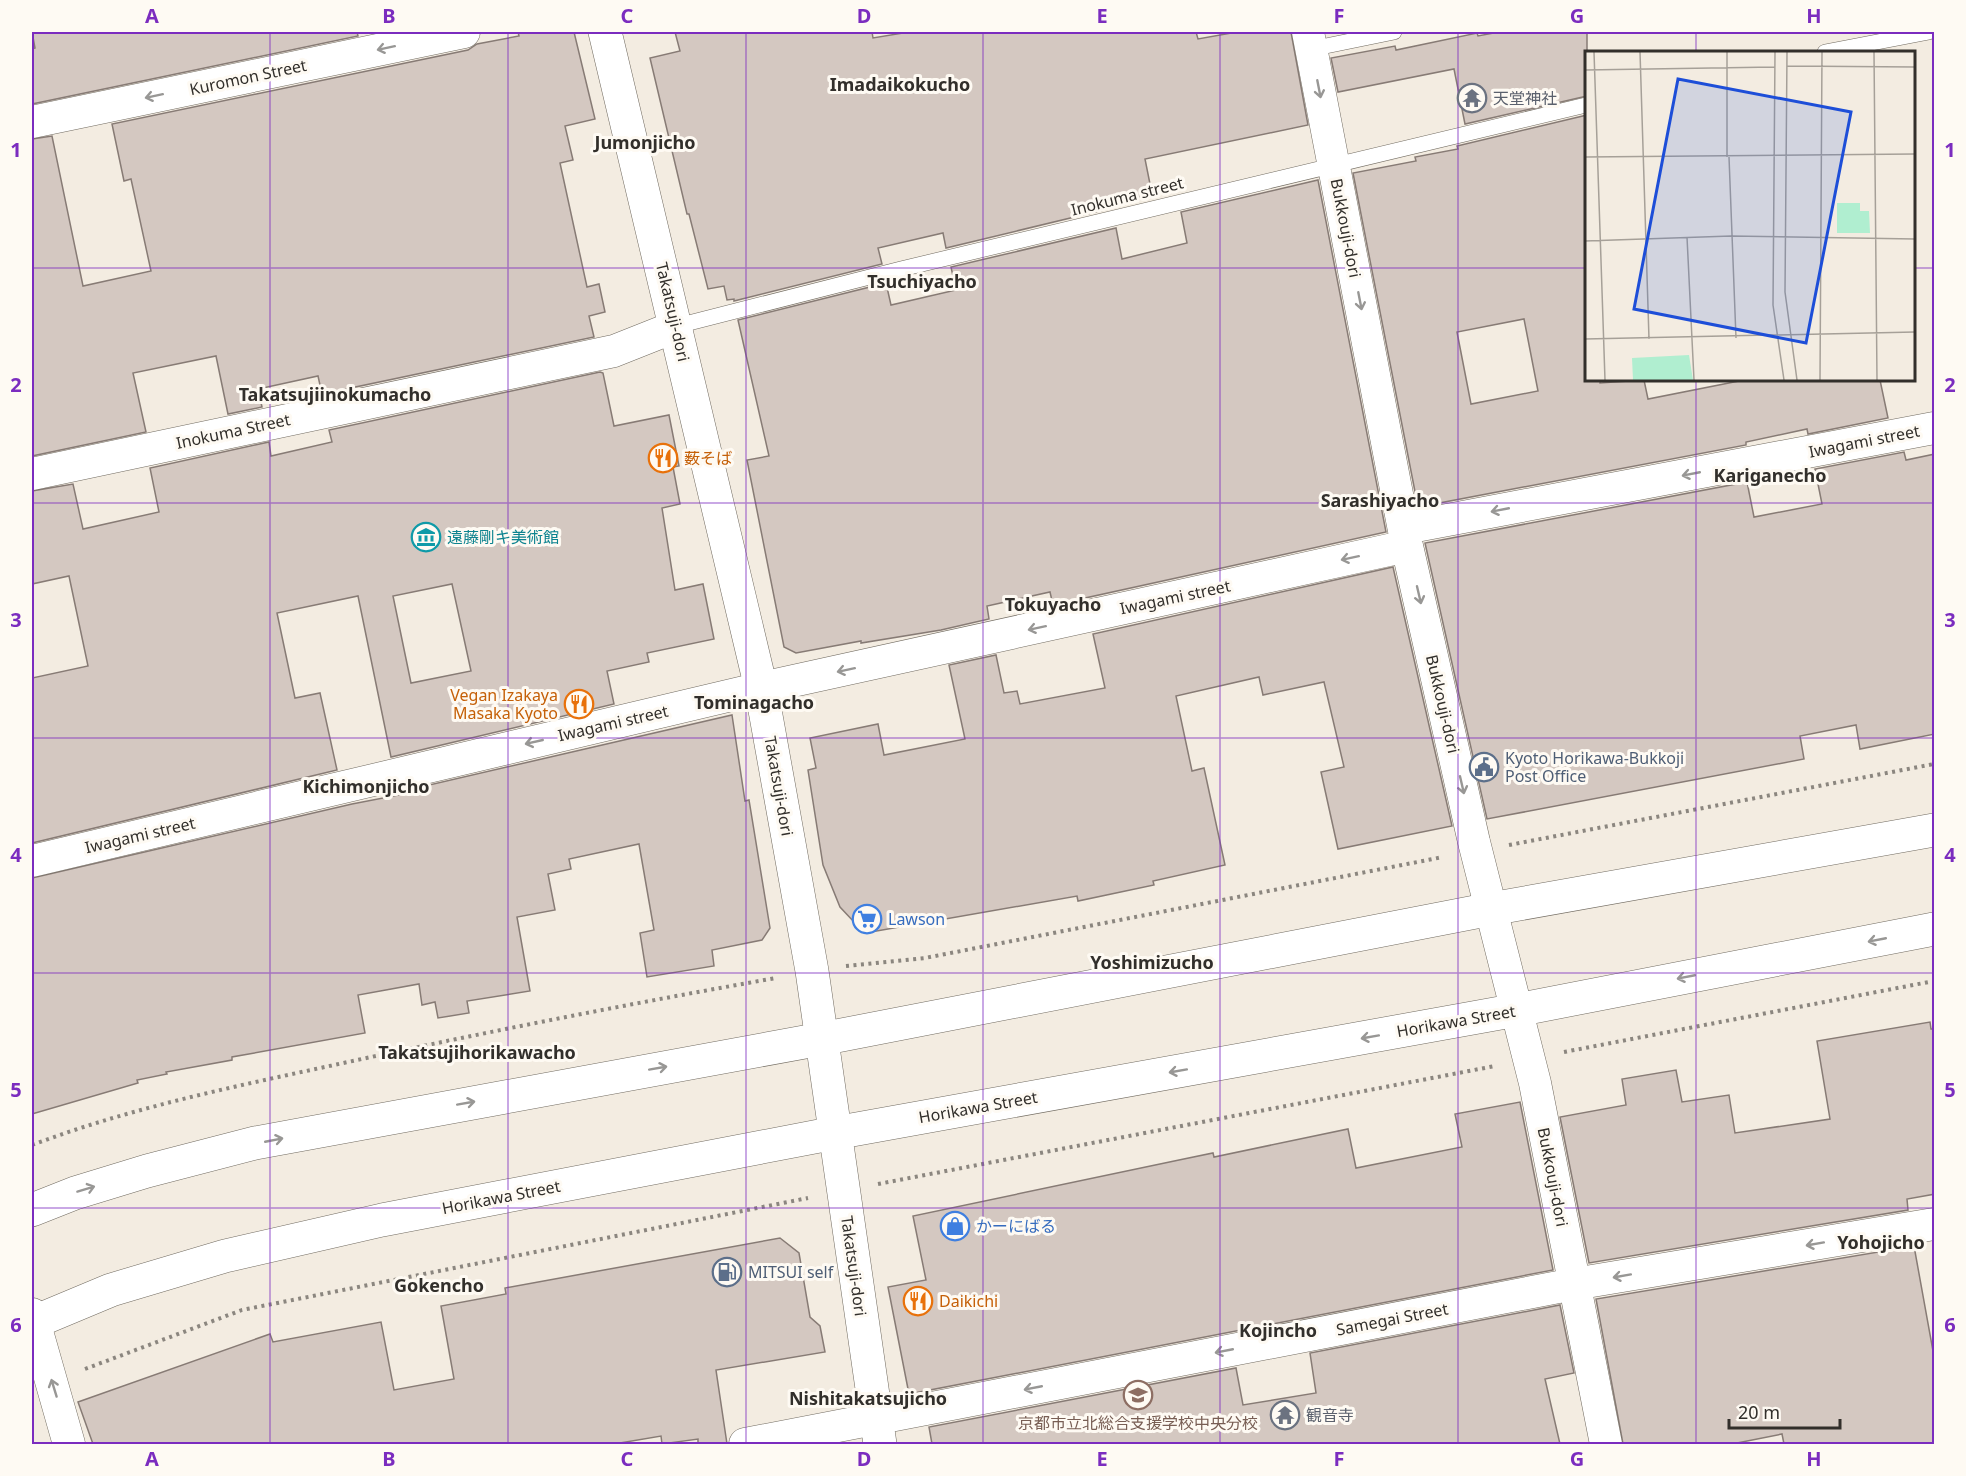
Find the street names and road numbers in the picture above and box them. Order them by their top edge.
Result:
street label: Kuromon Street [187,54,309,100]
street label: Inokuma street [1069,171,1186,221]
street label: Bukkouji-dori [1326,177,1366,279]
street label: Takatsuji-dori [651,260,695,364]
street label: Inokuma Street [174,408,292,454]
street label: Iwagami street [1807,419,1922,463]
street label: Iwagami street [1118,574,1233,619]
street label: Bukkouji-dori [1421,653,1465,755]
street label: Iwagami street [556,700,671,746]
street label: Takatsuji-dori [759,734,799,838]
street label: Iwagami street [83,812,198,858]
street label: Horikawa Street [1395,1000,1517,1042]
street label: Horikawa Street [917,1086,1039,1128]
street label: Bukkouji-dori [1533,1126,1573,1228]
street label: Horikawa Street [440,1175,562,1219]
street label: Takatsuji-dori [836,1214,872,1318]
street label: Samegai Street [1334,1297,1450,1341]

